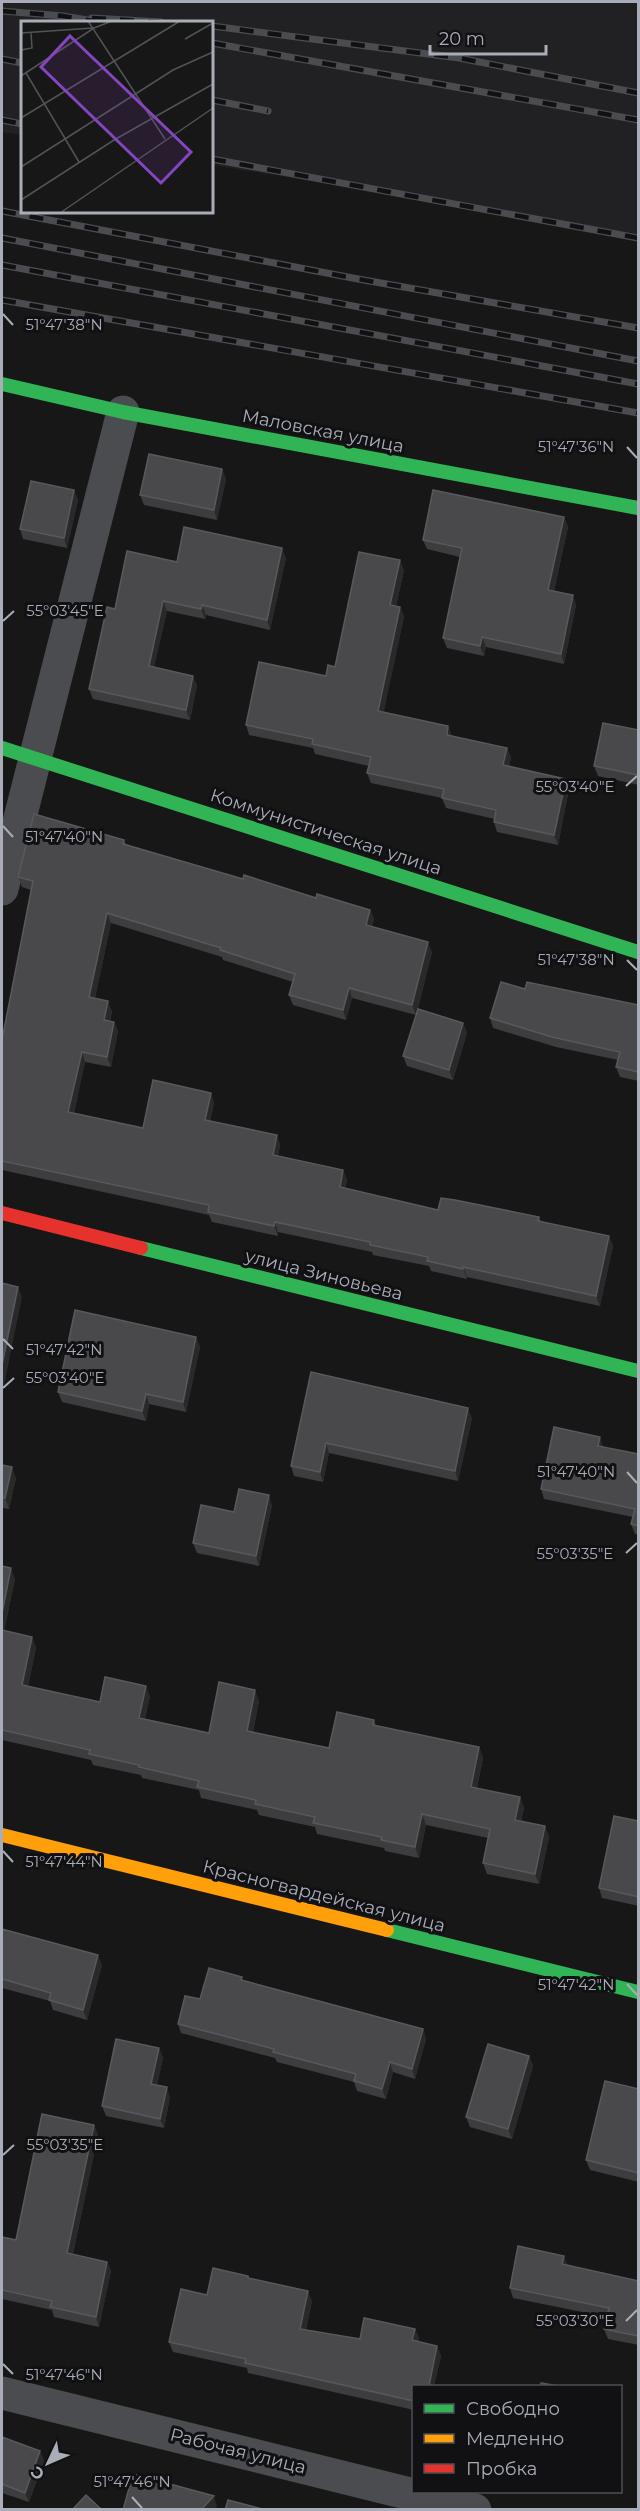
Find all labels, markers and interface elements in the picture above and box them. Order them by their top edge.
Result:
scale bar [430,18,546,56]
inset map [21,21,213,213]
text: 20 m [439,28,485,50]
text: 51°47'38"N [25,315,103,334]
street label: Маловская улица [240,405,406,457]
text: 51°47'36"N [538,437,614,456]
text: 55°03'45"E [26,601,104,620]
text: 55°03'40"E [535,777,615,796]
street label: Коммунистическая улица [208,784,444,880]
text: 51°47'40"N [25,827,103,846]
text: 51°47'38"N [537,950,615,969]
street label: улица Зиновьева [242,1245,405,1305]
text: 51°47'42"N [26,1340,102,1359]
text: 55°03'40"E [25,1368,105,1387]
text: 51°47'40"N [537,1462,615,1481]
text: 55°03'35"E [537,1544,613,1563]
text: 51°47'44"N [25,1852,103,1871]
street label: Красногвардейская улица [200,1855,448,1937]
text: 51°47'42"N [538,1975,614,1994]
text: 55°03'35"E [27,2135,103,2154]
text: 55°03'30"E [536,2311,614,2330]
text: 51°47'46"N [25,2365,103,2384]
legend [412,2385,622,2493]
text: Свободно [466,2398,560,2420]
street label: Рабочая улица [168,2423,308,2479]
text: Медленно [466,2428,564,2450]
north arrow [18,2433,78,2493]
text: Пробка [466,2458,537,2480]
text: С [26,2462,48,2484]
text: 51°47'46"N [93,2472,171,2491]

